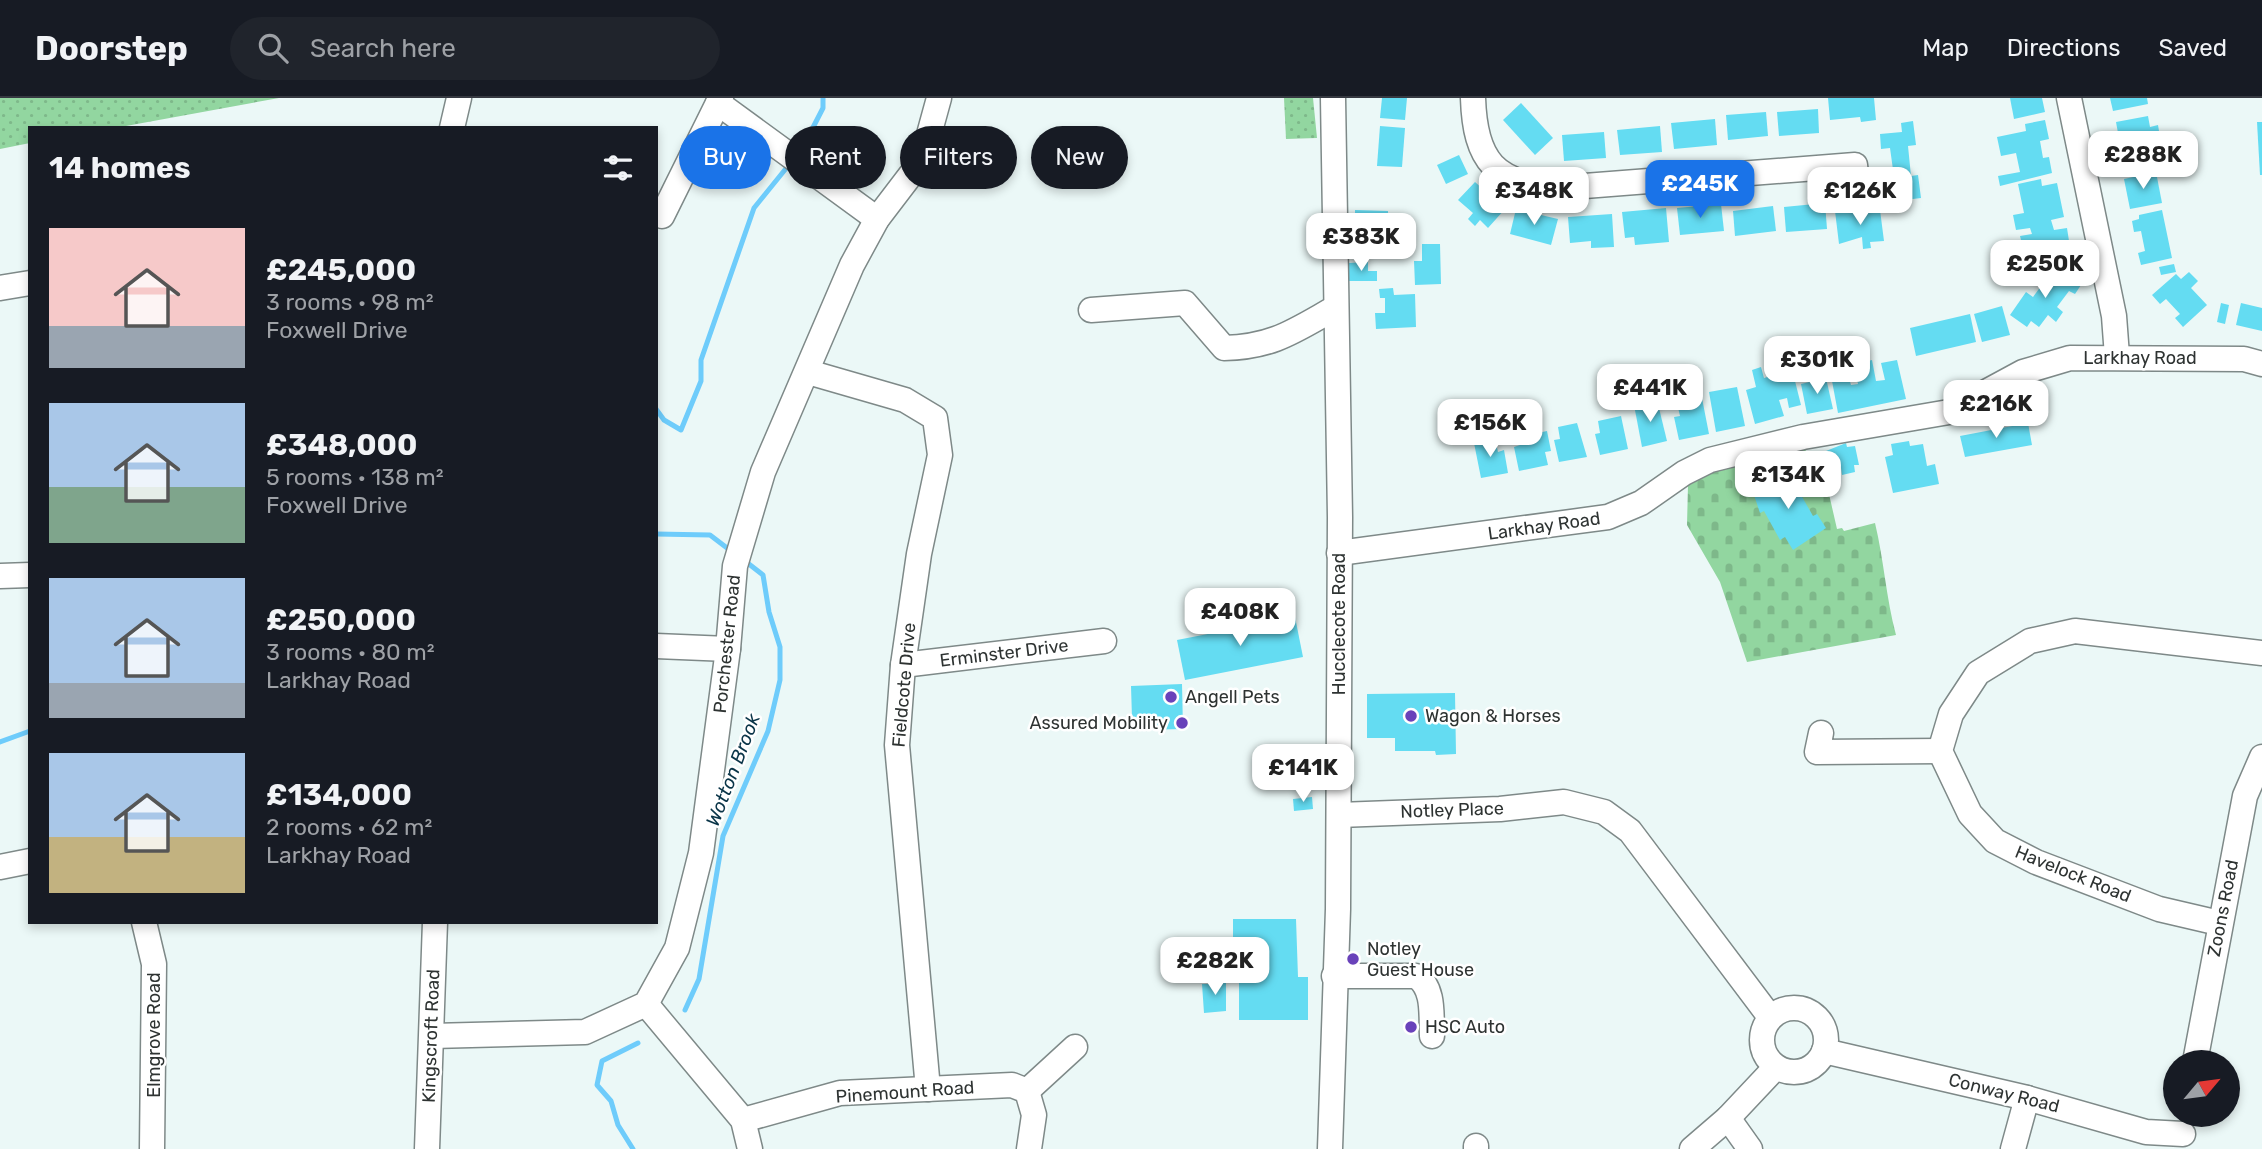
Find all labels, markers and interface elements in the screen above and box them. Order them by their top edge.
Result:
search box [230,17,720,80]
text: Doorstep [35,29,188,68]
icon: search [254,29,292,67]
text: Search here [310,33,456,64]
text: Map [1922,34,1969,62]
text: Directions [2007,34,2120,62]
text: Saved [2158,34,2227,62]
chip: Buy [679,126,771,189]
chip: Rent [785,126,886,189]
chip: Filters [900,126,1017,189]
chip: New [1031,126,1128,189]
pin: £288K [2094,132,2192,191]
text: £288K [2104,140,2182,168]
icon: filters [599,149,637,187]
text: 14 homes [49,150,191,186]
pin: £245K [1651,160,1749,220]
pin: £348K [1485,167,1583,227]
pin: £126K [1811,167,1909,227]
text: £245K [1661,169,1739,197]
text: £348K [1495,176,1573,204]
text: £126K [1823,176,1897,204]
pin: £383K [1312,214,1410,273]
text: £383K [1322,222,1400,250]
pin: £250K [1996,240,2094,300]
text: £250K [2006,249,2084,277]
text: £245,000 [266,252,416,288]
icon: home [105,256,189,340]
text: 3 rooms · 98 m² [266,288,434,316]
text: Foxwell Drive [266,316,408,344]
pin: £301K [1768,336,1866,396]
text: £301K [1780,345,1854,373]
street label: Larkhay Road [2083,347,2197,369]
pin: £441K [1601,364,1699,424]
text: £441K [1613,373,1687,401]
pin: £216K [1947,380,2045,440]
text: £216K [1959,389,2033,417]
pin: £156K [1441,400,1539,459]
text: £156K [1453,408,1527,436]
text: £348,000 [266,427,417,463]
icon: home [105,431,189,515]
pin: £134K [1739,452,1837,511]
text: £134K [1751,460,1825,488]
text: 5 rooms · 138 m² [266,463,443,491]
text: Foxwell Drive [266,491,408,519]
street label: Larkhay Road [1486,507,1602,545]
street label: Hucclecote Road [1328,553,1350,695]
street label: Porchester Road [709,574,745,714]
pin: £408K [1191,588,1289,648]
text: £408K [1201,597,1279,625]
text: £250,000 [266,602,416,638]
icon: home [105,606,189,690]
street label: Fieldcote Drive [888,622,920,748]
street label: Erminster Drive [938,634,1070,672]
text: 3 rooms · 80 m² [266,638,435,666]
text: Larkhay Road [266,666,411,694]
place label: Angell Pets [1185,686,1280,708]
marker: Angell Pets [1163,689,1179,705]
place label: Wagon & Horses [1425,705,1561,727]
marker: Wagon & Horses [1403,708,1419,724]
water label: Wotton Brook [701,710,765,830]
place label: Assured Mobility [1029,712,1168,734]
marker: Assured Mobility [1174,715,1190,731]
pin: £141K [1254,744,1352,804]
text: £141K [1268,753,1338,781]
text: £134,000 [266,777,412,813]
icon: home [105,781,189,865]
street label: Notley Place [1400,797,1504,823]
text: 2 rooms · 62 m² [266,813,432,841]
text: Larkhay Road [266,841,411,869]
street label: Havelock Road [2012,841,2134,907]
street label: Zoons Road [2203,858,2243,958]
pin: £282K [1166,937,1264,997]
place label: Notley Guest House [1367,938,1474,981]
text: £282K [1176,946,1254,974]
marker: Notley Guest House [1345,951,1361,967]
street label: Kingscroft Road [418,969,444,1103]
street label: Elmgrove Road [143,972,165,1098]
place label: HSC Auto [1425,1016,1505,1038]
marker: HSC Auto [1403,1019,1419,1035]
north arrow [2163,1050,2240,1127]
map controls [2163,1050,2240,1127]
street label: Conway Road [1946,1069,2062,1117]
street label: Pinemount Road [835,1076,975,1108]

